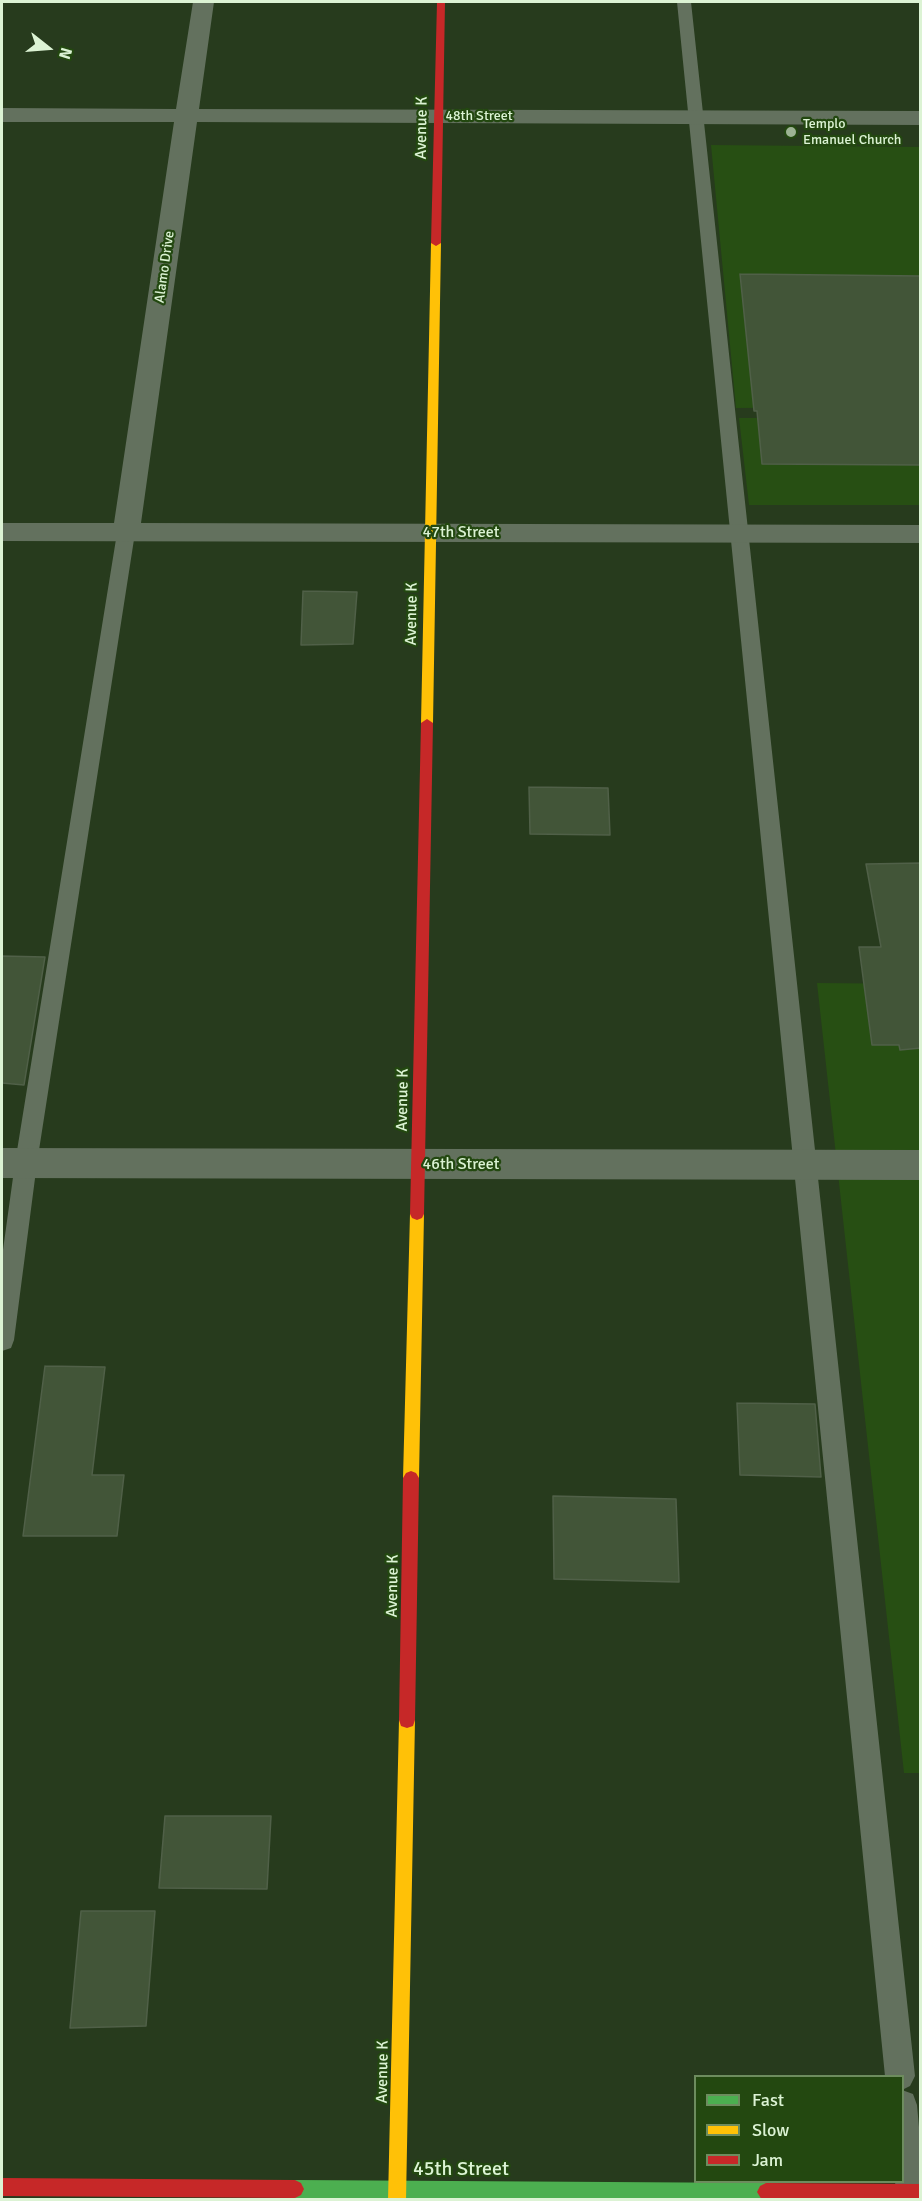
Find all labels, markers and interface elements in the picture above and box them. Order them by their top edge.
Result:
north arrow [18,18,78,78]
text: N [54,45,76,62]
street label: Avenue K [412,96,432,160]
street label: 48th Street [445,108,513,124]
place label: Templo Emanuel Church [803,116,901,148]
marker: Templo Emanuel Church [784,125,798,139]
street label: Alamo Drive [152,230,178,304]
street label: 47th Street [423,523,499,543]
street label: Avenue K [402,582,422,646]
street label: Avenue K [393,1068,413,1132]
street label: 46th Street [423,1155,499,1175]
street label: Avenue K [383,1554,403,1618]
street label: Avenue K [373,2040,393,2104]
legend [694,2075,904,2183]
text: Fast [752,2089,784,2111]
text: Slow [752,2119,789,2141]
text: Jam [752,2149,783,2171]
street label: 45th Street [413,2158,509,2182]

